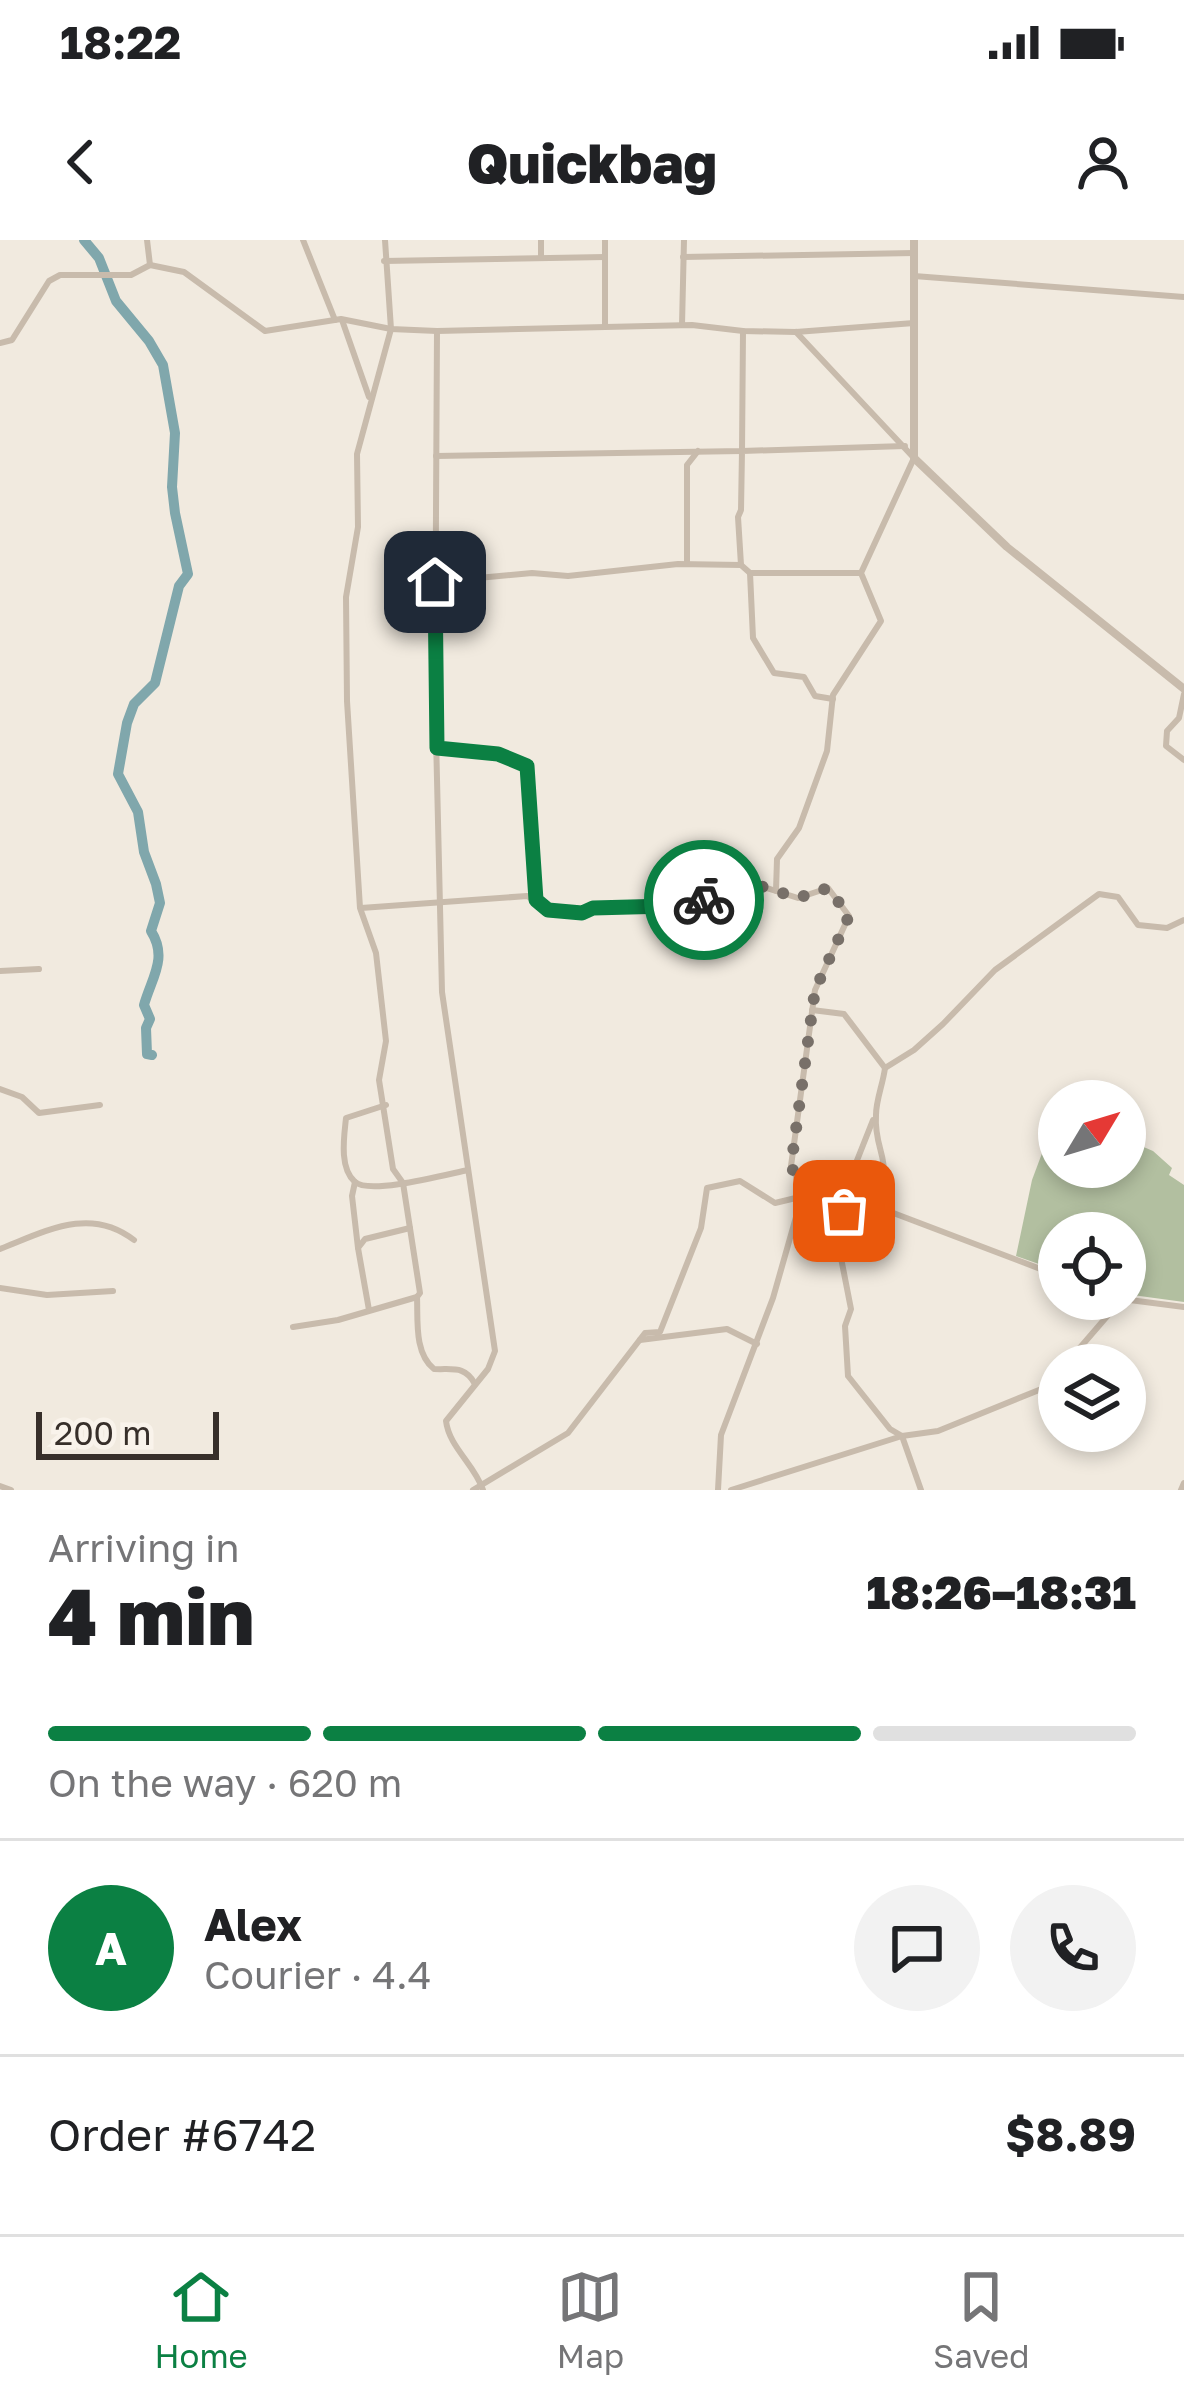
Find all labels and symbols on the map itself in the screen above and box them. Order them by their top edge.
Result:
pin [384,531,486,633]
courier [644,840,764,960]
north arrow [1038,1080,1146,1188]
pin [793,1160,895,1262]
scale bar [36,1406,219,1459]

